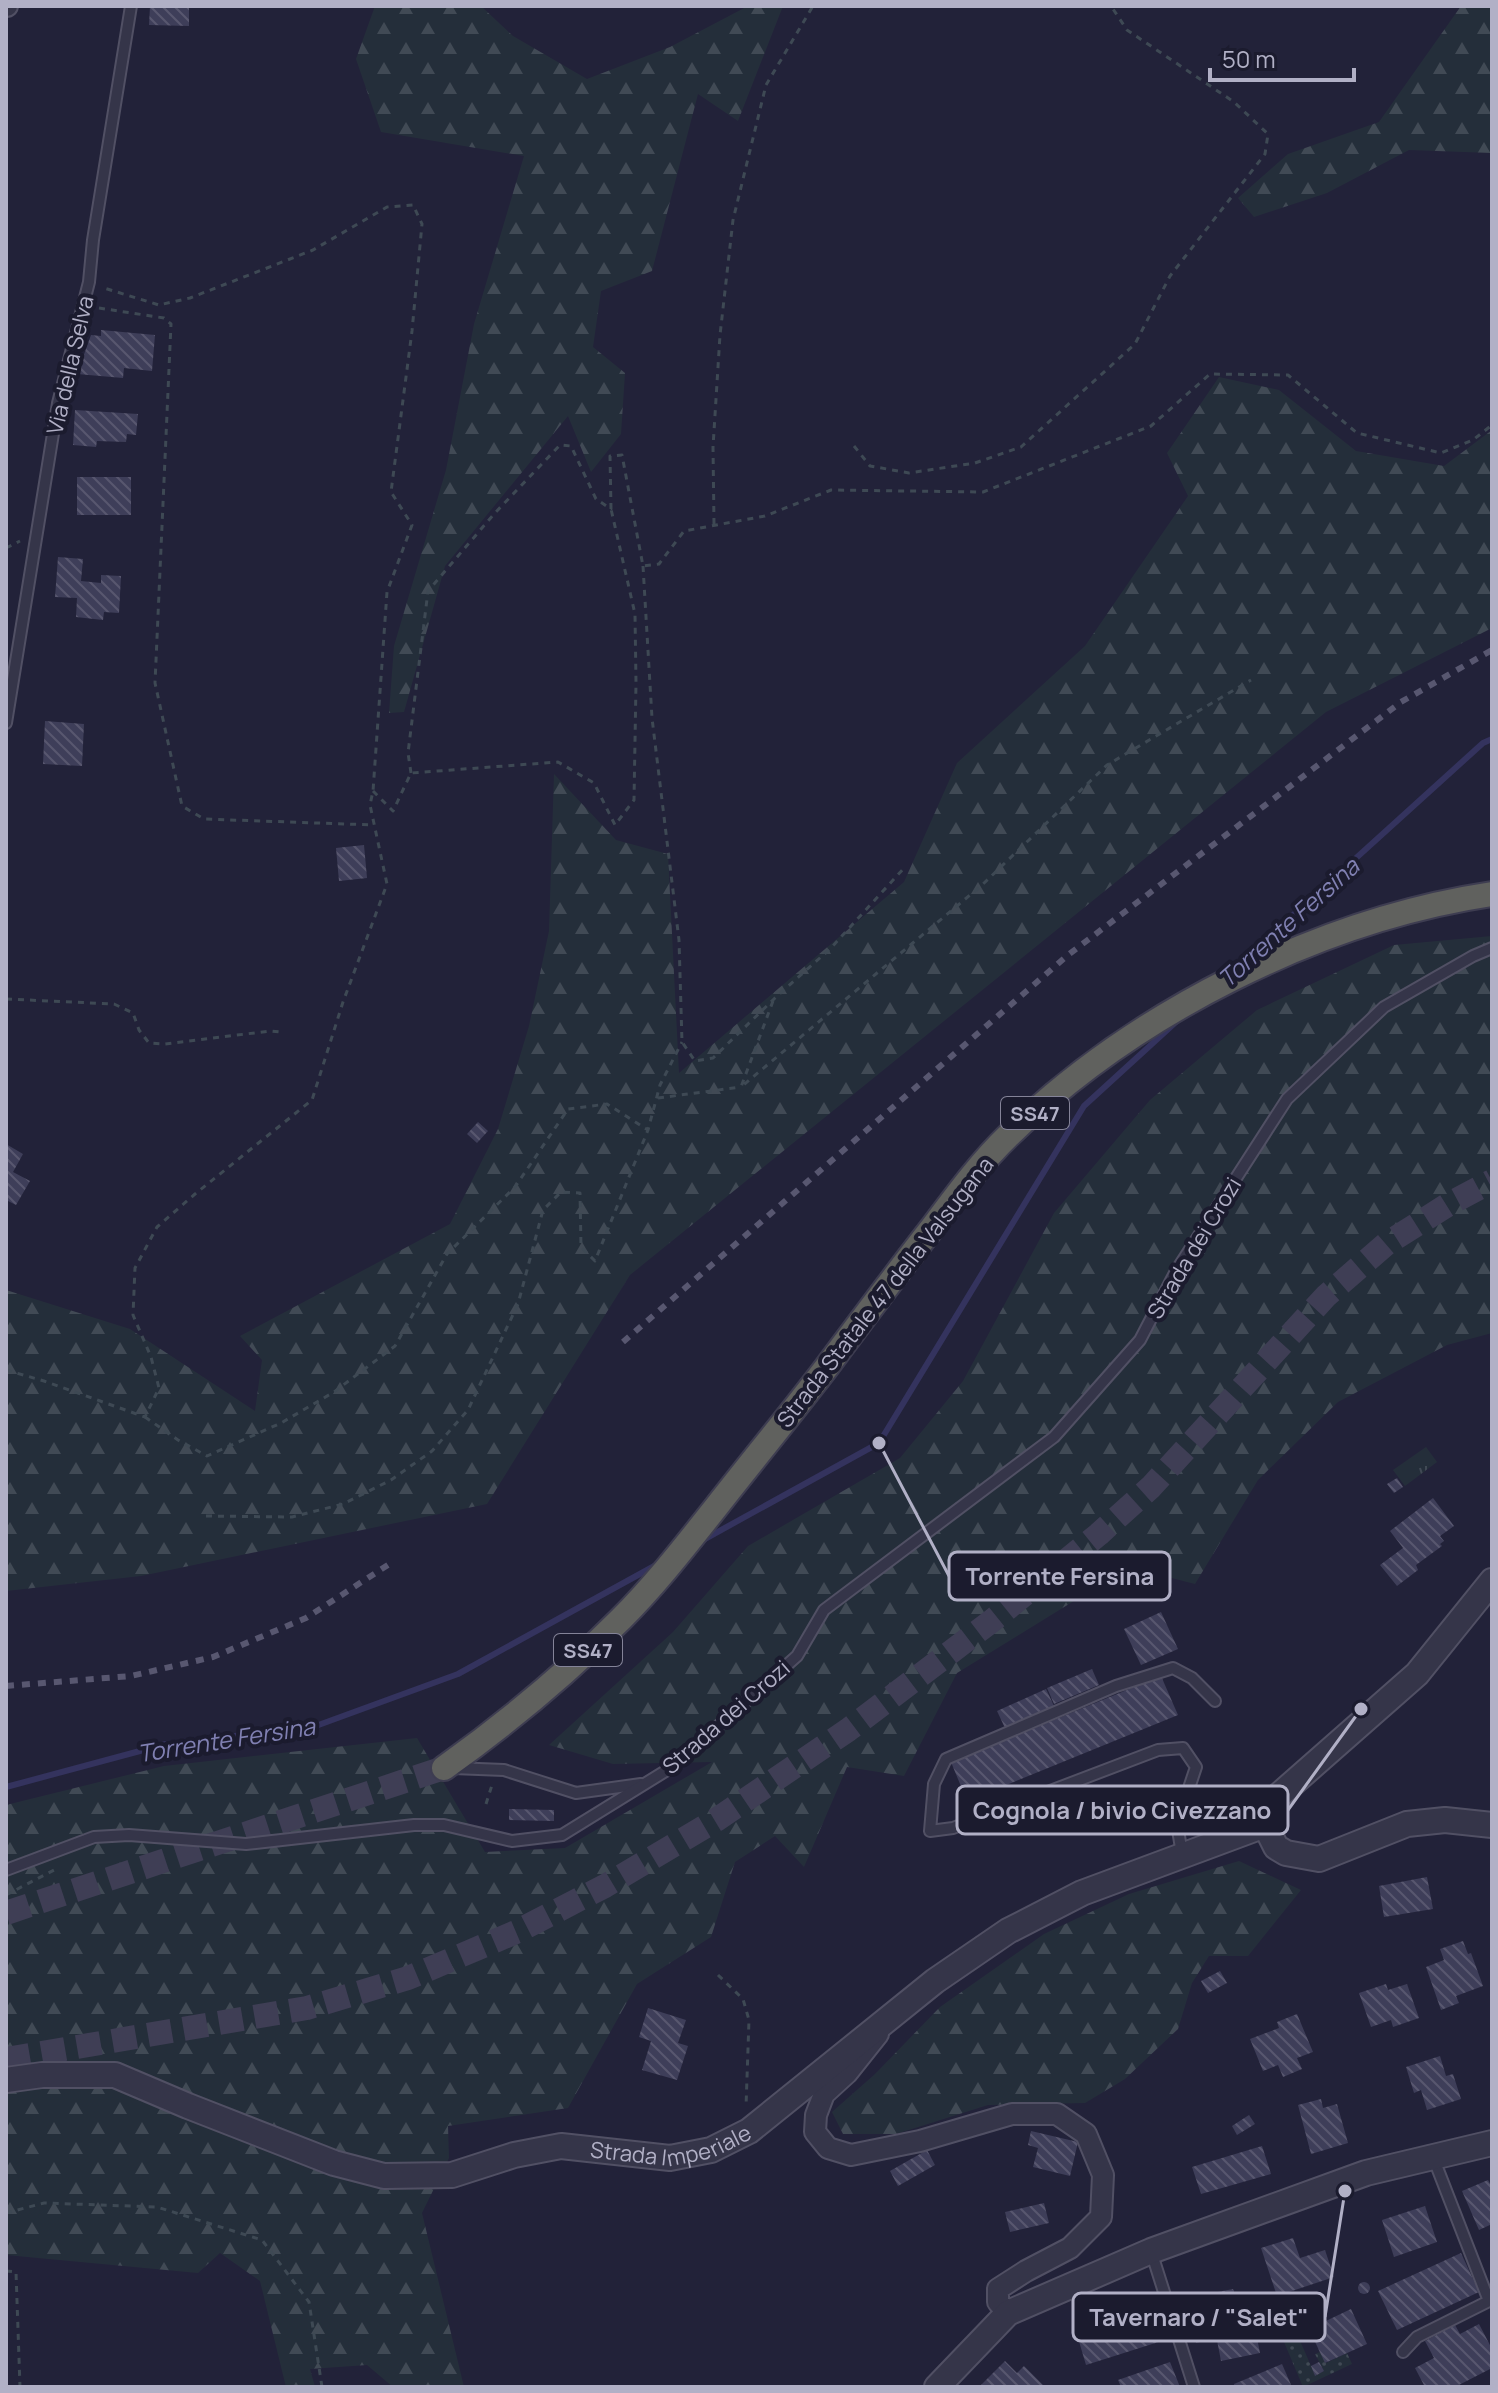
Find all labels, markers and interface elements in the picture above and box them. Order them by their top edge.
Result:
scale bar [1210,32,1354,82]
text: 50 m [1222,42,1276,75]
street label: Via della Selva [39,293,101,437]
water label: Torrente Fersina [1210,849,1367,994]
road number: SS47 [1001,1097,1069,1129]
street label: Strada Statale 47 della Valsugana [770,1150,1000,1434]
street label: Strada dei Crozi [1140,1172,1248,1324]
callout: Torrente Fersina [949,1552,1170,1600]
text: Torrente Fersina [966,1559,1154,1592]
road number: SS47 [554,1634,622,1666]
street label: Strada dei Crozi [656,1653,796,1781]
water label: Torrente Fersina [135,1708,319,1769]
callout: Cognola / bivio Civezzano [957,1786,1288,1834]
text: Cognola / bivio Civezzano [973,1793,1271,1826]
street label: Strada Imperiale [589,2117,756,2173]
callout: Tavernaro / "Salet" [1073,2293,1325,2341]
text: Tavernaro / "Salet" [1089,2300,1309,2333]

